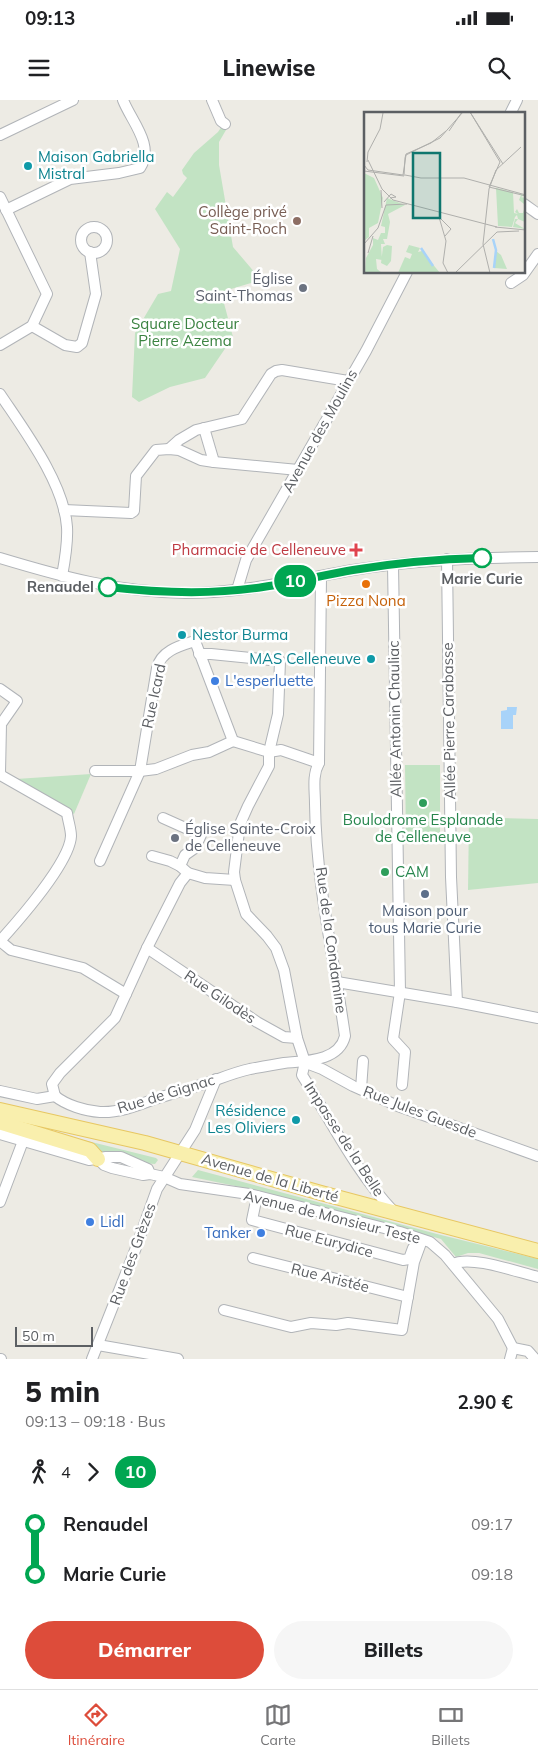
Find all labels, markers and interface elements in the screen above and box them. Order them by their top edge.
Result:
text: 09:13 [25,6,75,30]
icon: menu [25,54,53,82]
text: Linewise [223,54,315,82]
icon: search [485,54,513,82]
inset map [364,112,526,274]
place label: Maison Gabriella Mistral [38,147,154,183]
marker: Maison Gabriella Mistral [22,160,34,172]
place label: Collège privé Saint-Roch [198,202,287,238]
marker: Collège privé Saint-Roch [291,215,303,227]
place label: Église Saint-Thomas [195,269,293,305]
marker: Église Saint-Thomas [297,282,309,294]
park label: Square Docteur Pierre Azema [131,314,240,350]
street label: Avenue des Moulins [278,366,361,496]
place label: Pharmacie de Celleneuve [172,540,346,559]
marker: Pharmacie de Celleneuve [350,544,362,556]
marker: Marie Curie [472,548,492,568]
line badge: 10 [272,565,318,597]
text: 10 [284,569,306,592]
place label: Marie Curie [441,569,523,588]
place label: Renaudel [27,577,94,596]
marker: Renaudel [98,577,118,597]
marker: Pizza Nona [360,578,372,590]
place label: Pizza Nona [326,591,406,610]
place label: Nestor Burma [192,625,288,644]
marker: Nestor Burma [176,629,188,641]
street label: Allée Antonin Chauliac [384,640,405,798]
street label: Allée Pierre Carabasse [438,642,459,800]
place label: MAS Celleneuve [249,649,361,668]
marker: MAS Celleneuve [365,653,377,665]
street label: Rue Icard [137,662,170,730]
place label: L'esperluette [225,671,313,690]
marker: L'esperluette [209,675,221,687]
marker: Boulodrome Esplanade de Celleneuve [417,797,429,809]
place label: Boulodrome Esplanade de Celleneuve [343,810,503,846]
place label: Église Sainte-Croix de Celleneuve [185,819,316,855]
marker: Église Sainte-Croix de Celleneuve [169,832,181,844]
place label: CAM [395,862,429,881]
street label: Rue de la Condamine [312,866,351,1014]
marker: CAM [379,866,391,878]
marker: Maison pour tous Marie Curie [419,888,431,900]
place label: Maison pour tous Marie Curie [369,901,481,937]
street label: Rue Gilodès [181,966,260,1027]
street label: Rue de Gignac [115,1070,217,1117]
street label: Impasse de la Belle [300,1078,389,1200]
street label: Rue Jules Guesde [361,1081,480,1142]
place label: Résidence Les Oliviers [207,1101,286,1137]
marker: Résidence Les Oliviers [290,1114,302,1126]
street label: Avenue de la Liberté [199,1149,341,1206]
street label: Avenue de Monsieur Teste [242,1185,422,1248]
street label: Rue des Grèzes [105,1200,160,1307]
place label: Lidl [100,1212,124,1231]
marker: Lidl [84,1216,96,1228]
street label: Rue Eurydice [283,1220,375,1261]
place label: Tanker [204,1223,252,1242]
marker: Tanker [255,1227,267,1239]
street label: Rue Aristée [289,1259,371,1296]
scale bar [15,1324,92,1347]
text: 50 m [22,1327,55,1345]
text: 5 min [25,1374,100,1409]
text: 2.90 € [457,1390,513,1414]
text: 09:13 – 09:18 · Bus [25,1411,166,1431]
icon: walk [25,1458,53,1486]
icon: forward [79,1458,107,1486]
text: 10 [125,1460,146,1483]
text: 4 [61,1462,71,1482]
text: Renaudel [63,1512,148,1536]
text: 09:17 [471,1514,513,1534]
text: Marie Curie [63,1562,166,1586]
text: 09:18 [471,1564,513,1584]
button: Démarrer [25,1621,264,1679]
button: Billets [274,1621,513,1679]
tab: Itinéraire [68,1701,125,1749]
tab: Carte [260,1701,296,1749]
tab: Billets [431,1701,470,1749]

